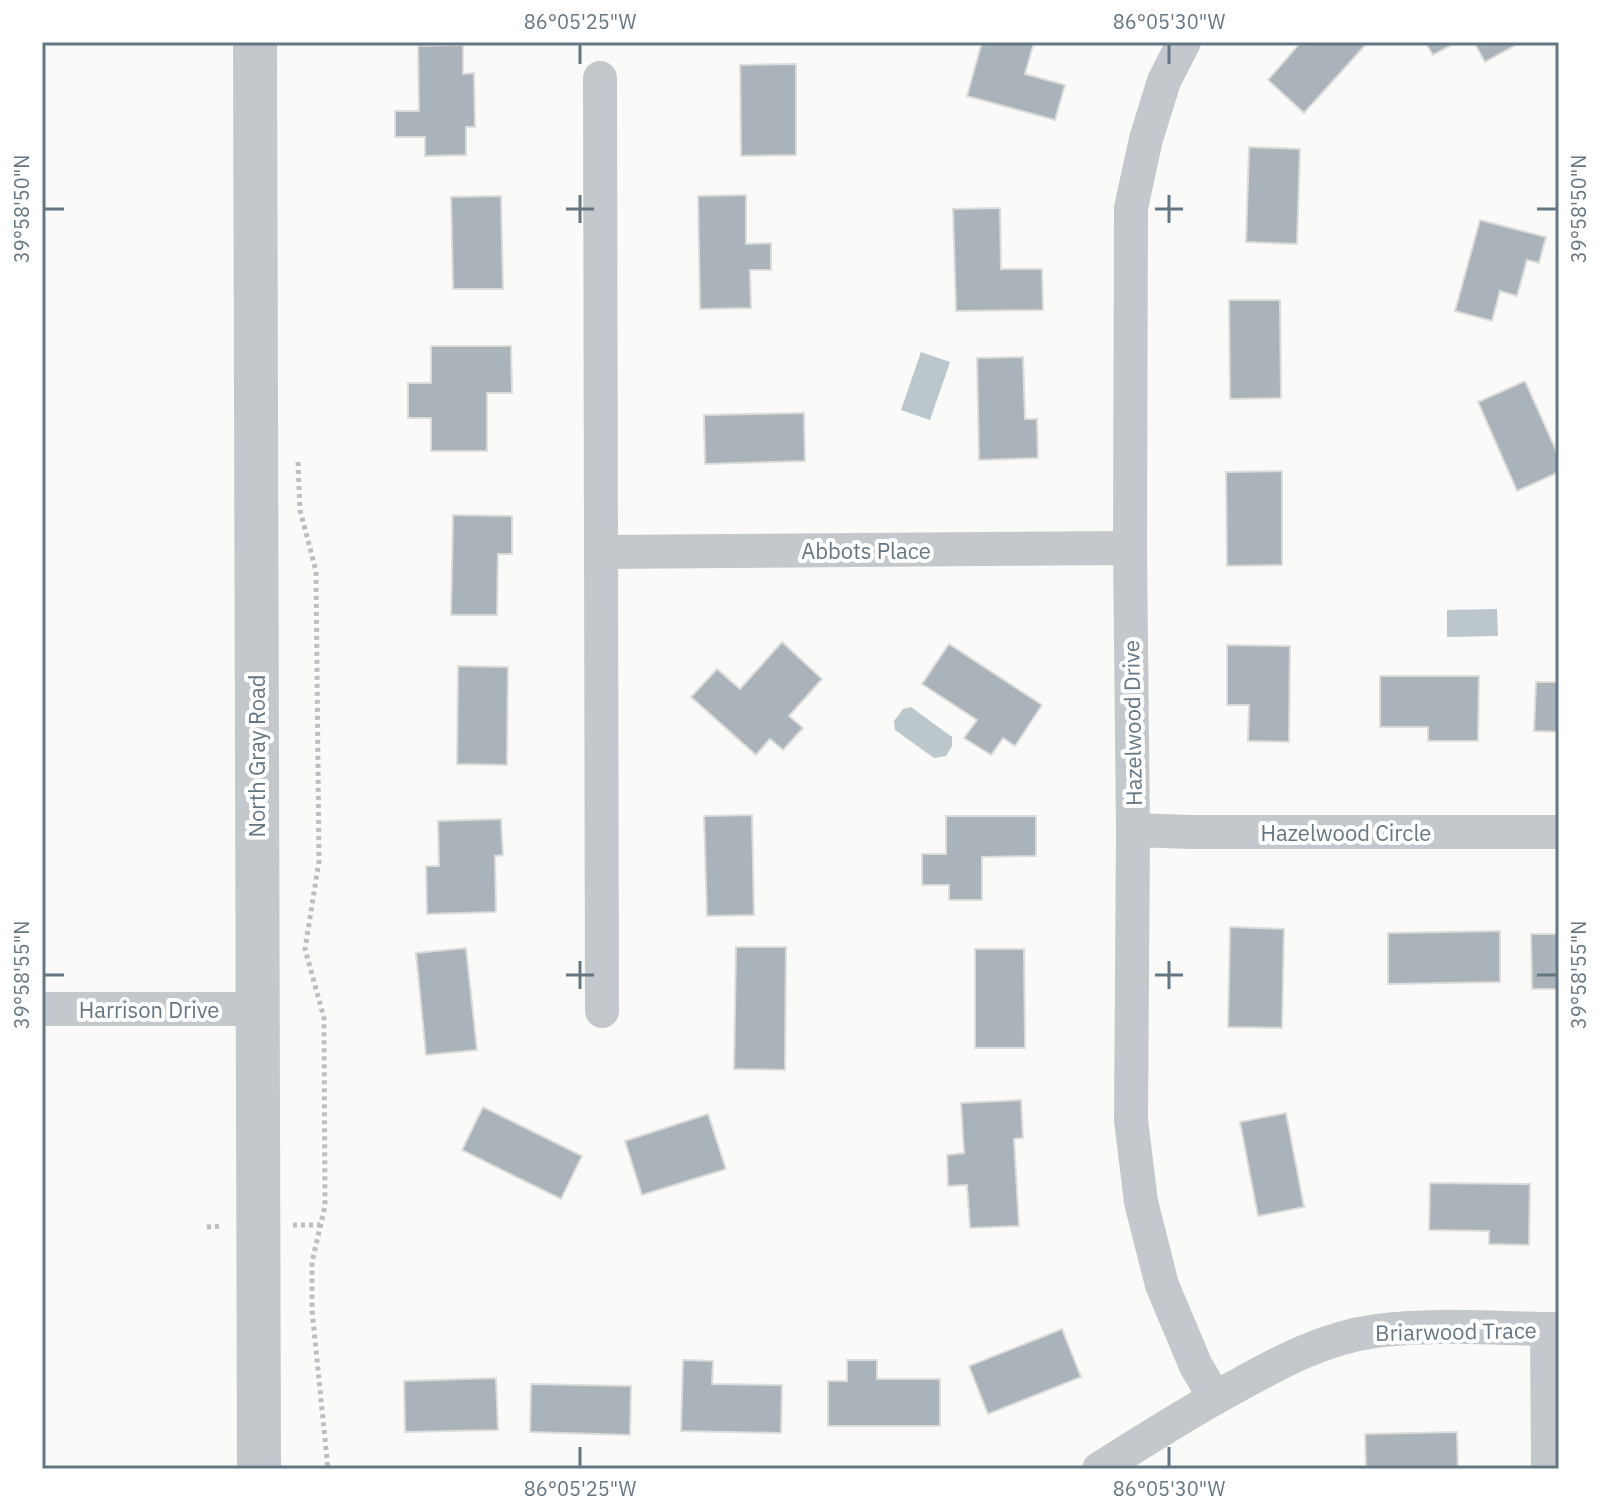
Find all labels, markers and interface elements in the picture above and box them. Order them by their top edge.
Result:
text: 86°05'25"W [524,8,637,35]
text: 86°05'30"W [1113,8,1226,35]
text: 39°58'50"N [8,155,35,263]
text: 39°58'50"N [1565,155,1592,263]
street label: Abbots Place [801,536,931,565]
street label: Hazelwood Drive [1116,640,1148,806]
street label: North Gray Road [242,674,271,838]
street label: Hazelwood Circle [1261,818,1431,847]
text: 39°58'55"N [8,921,35,1029]
text: 39°58'55"N [1565,921,1592,1029]
street label: Harrison Drive [79,995,219,1024]
street label: Briarwood Trace [1375,1315,1537,1347]
text: 86°05'25"W [524,1475,637,1502]
text: 86°05'30"W [1113,1475,1226,1502]

